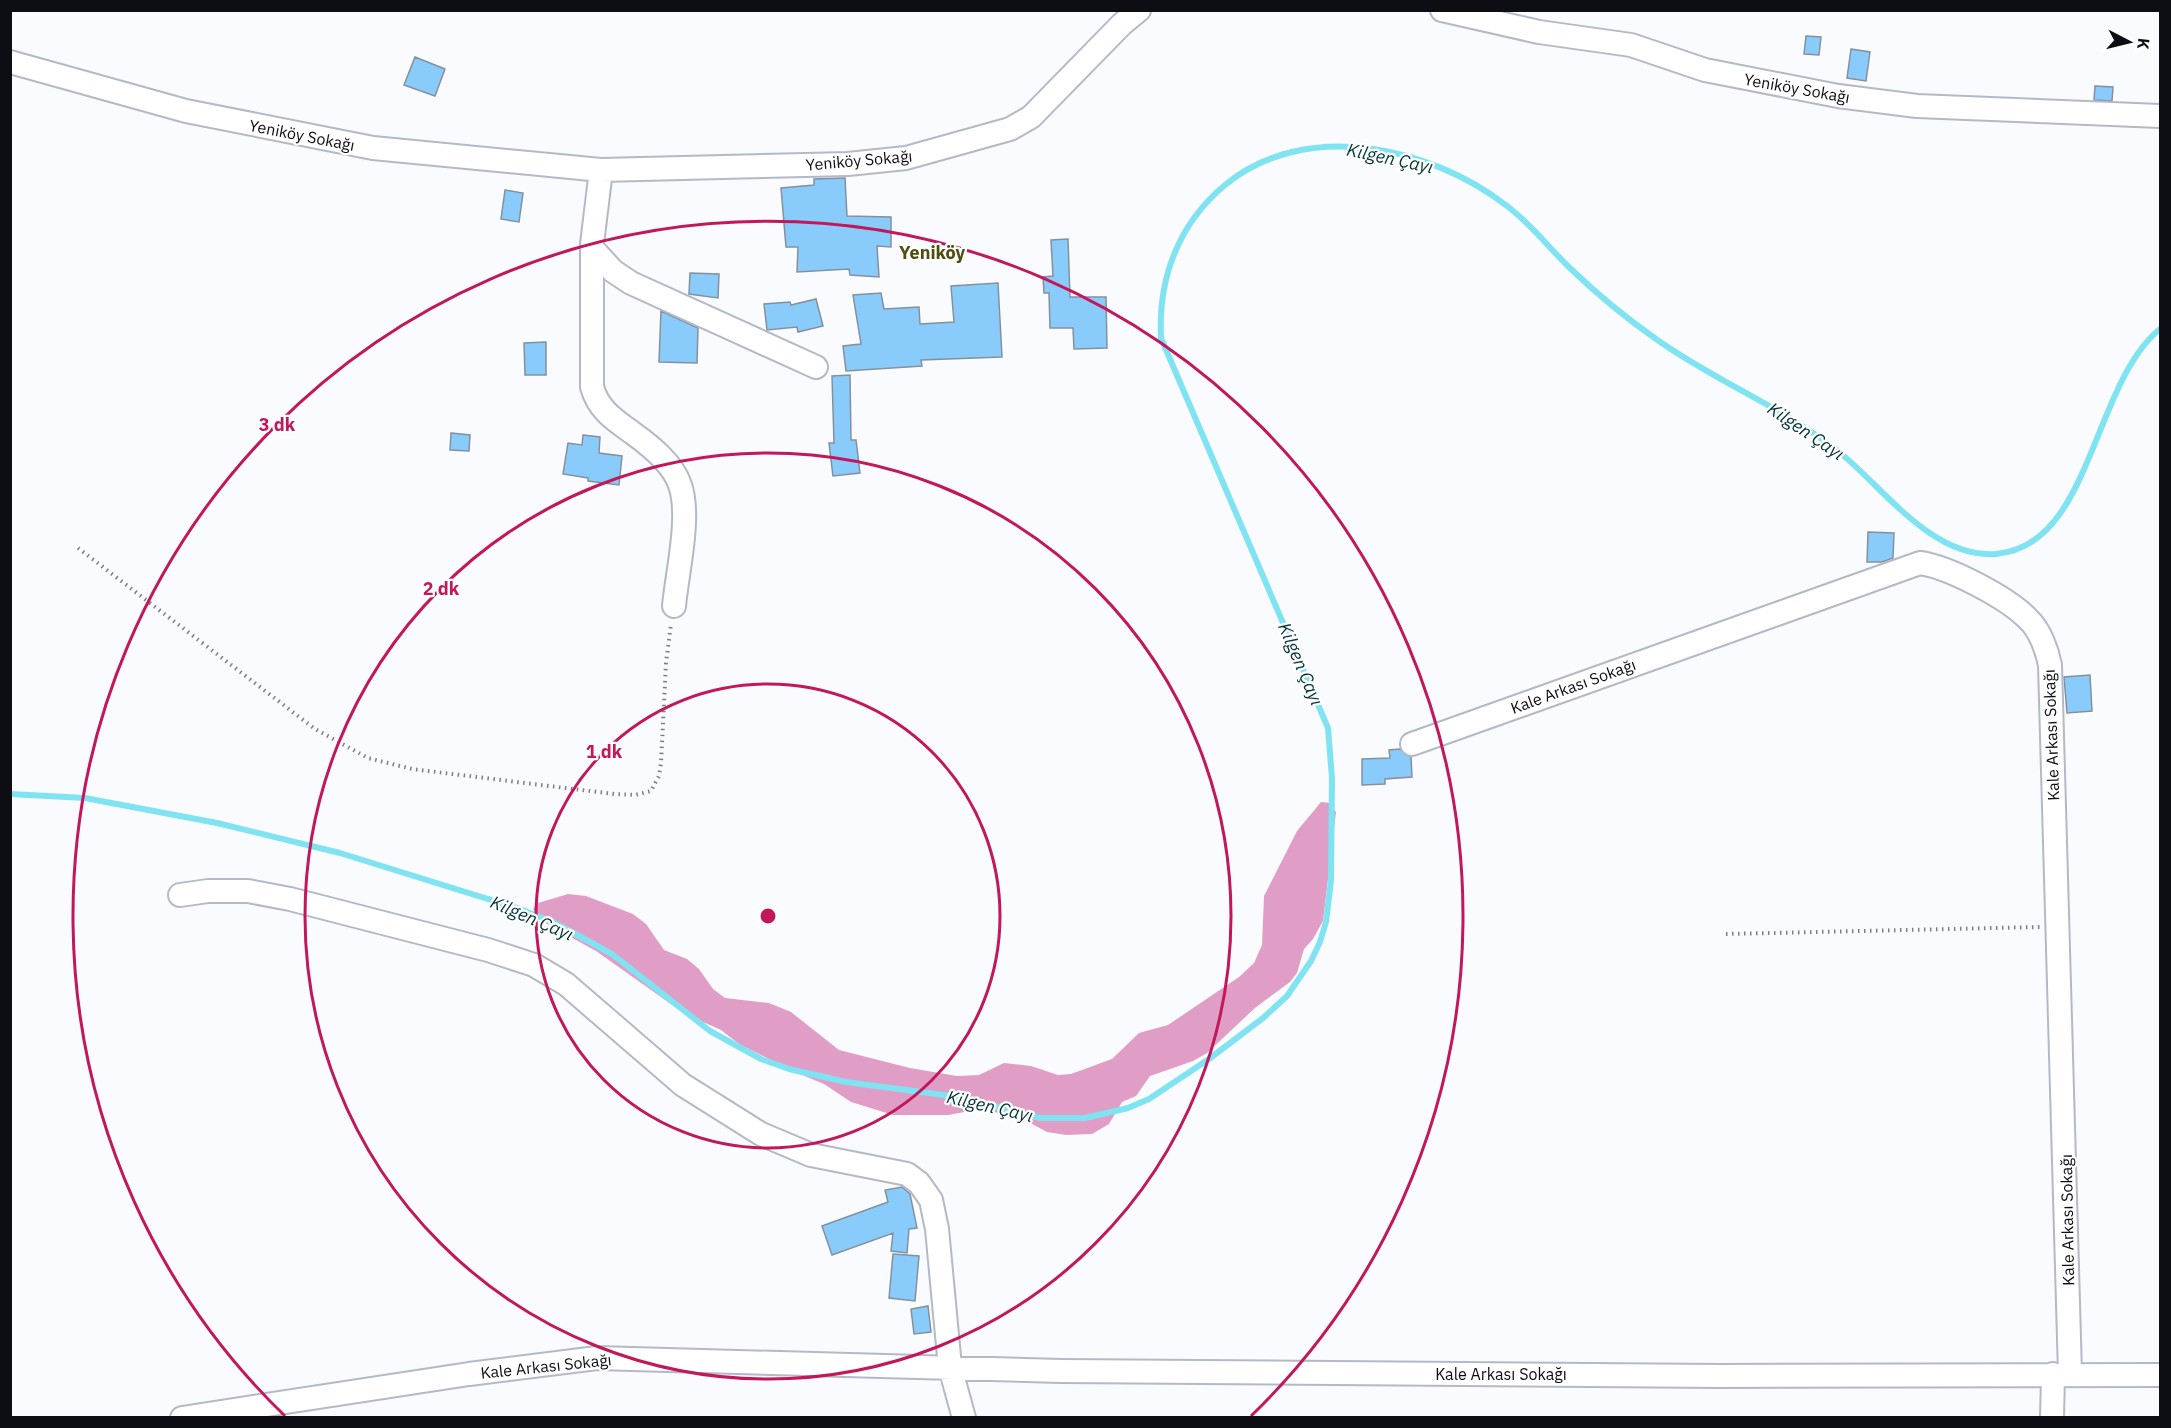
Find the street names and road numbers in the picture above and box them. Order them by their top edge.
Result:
street label: Yeniköy Sokağı [1743,69,1851,107]
street label: Yeniköy Sokağı [248,115,356,155]
street label: Yeniköy Sokağı [805,145,913,175]
street label: Kale Arkası Sokağı [1508,654,1638,718]
street label: Kale Arkası Sokağı [2039,669,2063,801]
street label: Kale Arkası Sokağı [2056,1154,2078,1286]
street label: Kale Arkası Sokağı [480,1349,612,1383]
street label: Kale Arkası Sokağı [1435,1364,1567,1384]

